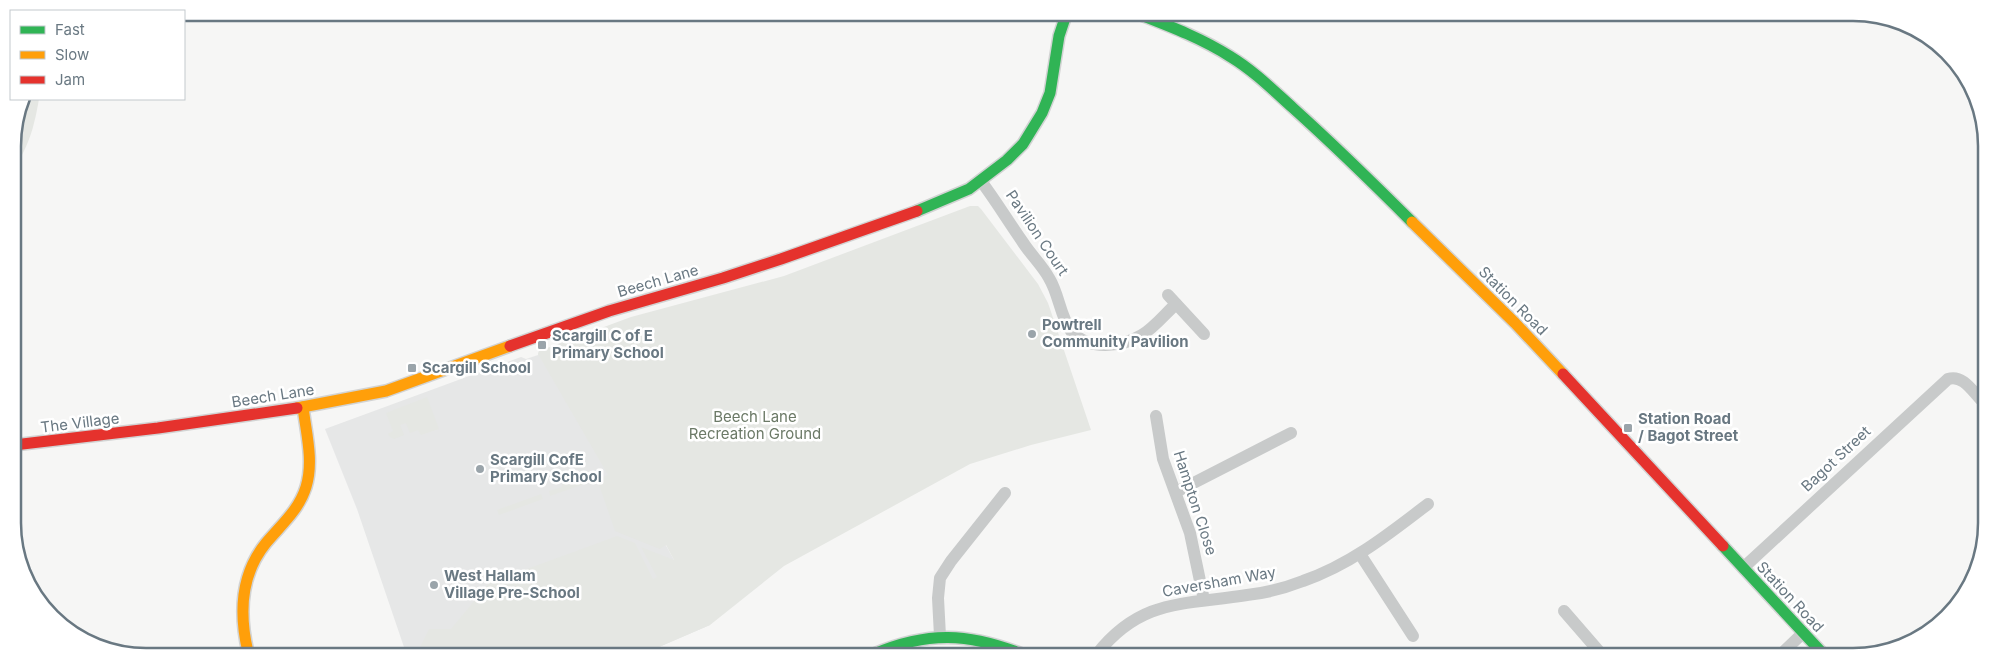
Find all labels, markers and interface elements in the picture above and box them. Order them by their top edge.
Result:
legend [10,10,185,100]
text: Fast [55,20,85,39]
text: Slow [55,45,89,64]
text: Jam [55,70,85,89]
street label: Pavilion Court [1002,186,1073,279]
street label: Beech Lane [615,260,701,301]
street label: Station Road [1475,262,1552,339]
place label: Powtrell Community Pavilion [1042,315,1189,351]
place label: Scargill C of E Primary School [552,326,664,362]
marker: Powtrell Community Pavilion [1026,328,1038,340]
marker: Scargill C of E Primary School [536,339,548,351]
place label: Scargill School [422,358,531,377]
marker: Scargill School [406,362,418,374]
street label: Beech Lane [230,380,316,411]
park label: Beech Lane Recreation Ground [689,407,821,443]
street label: The Village [40,408,120,437]
place label: Station Road / Bagot Street [1638,409,1739,445]
marker: Station Road / Bagot Street [1622,422,1634,434]
street label: Bagot Street [1797,422,1874,496]
street label: Hampton Close [1170,448,1221,558]
place label: Scargill CofE Primary School [490,450,602,486]
marker: Scargill CofE Primary School [474,463,486,475]
street label: Station Road [1753,557,1828,636]
street label: Caversham Way [1161,562,1278,601]
place label: West Hallam Village Pre-School [444,566,580,602]
marker: West Hallam Village Pre-School [428,579,440,591]

